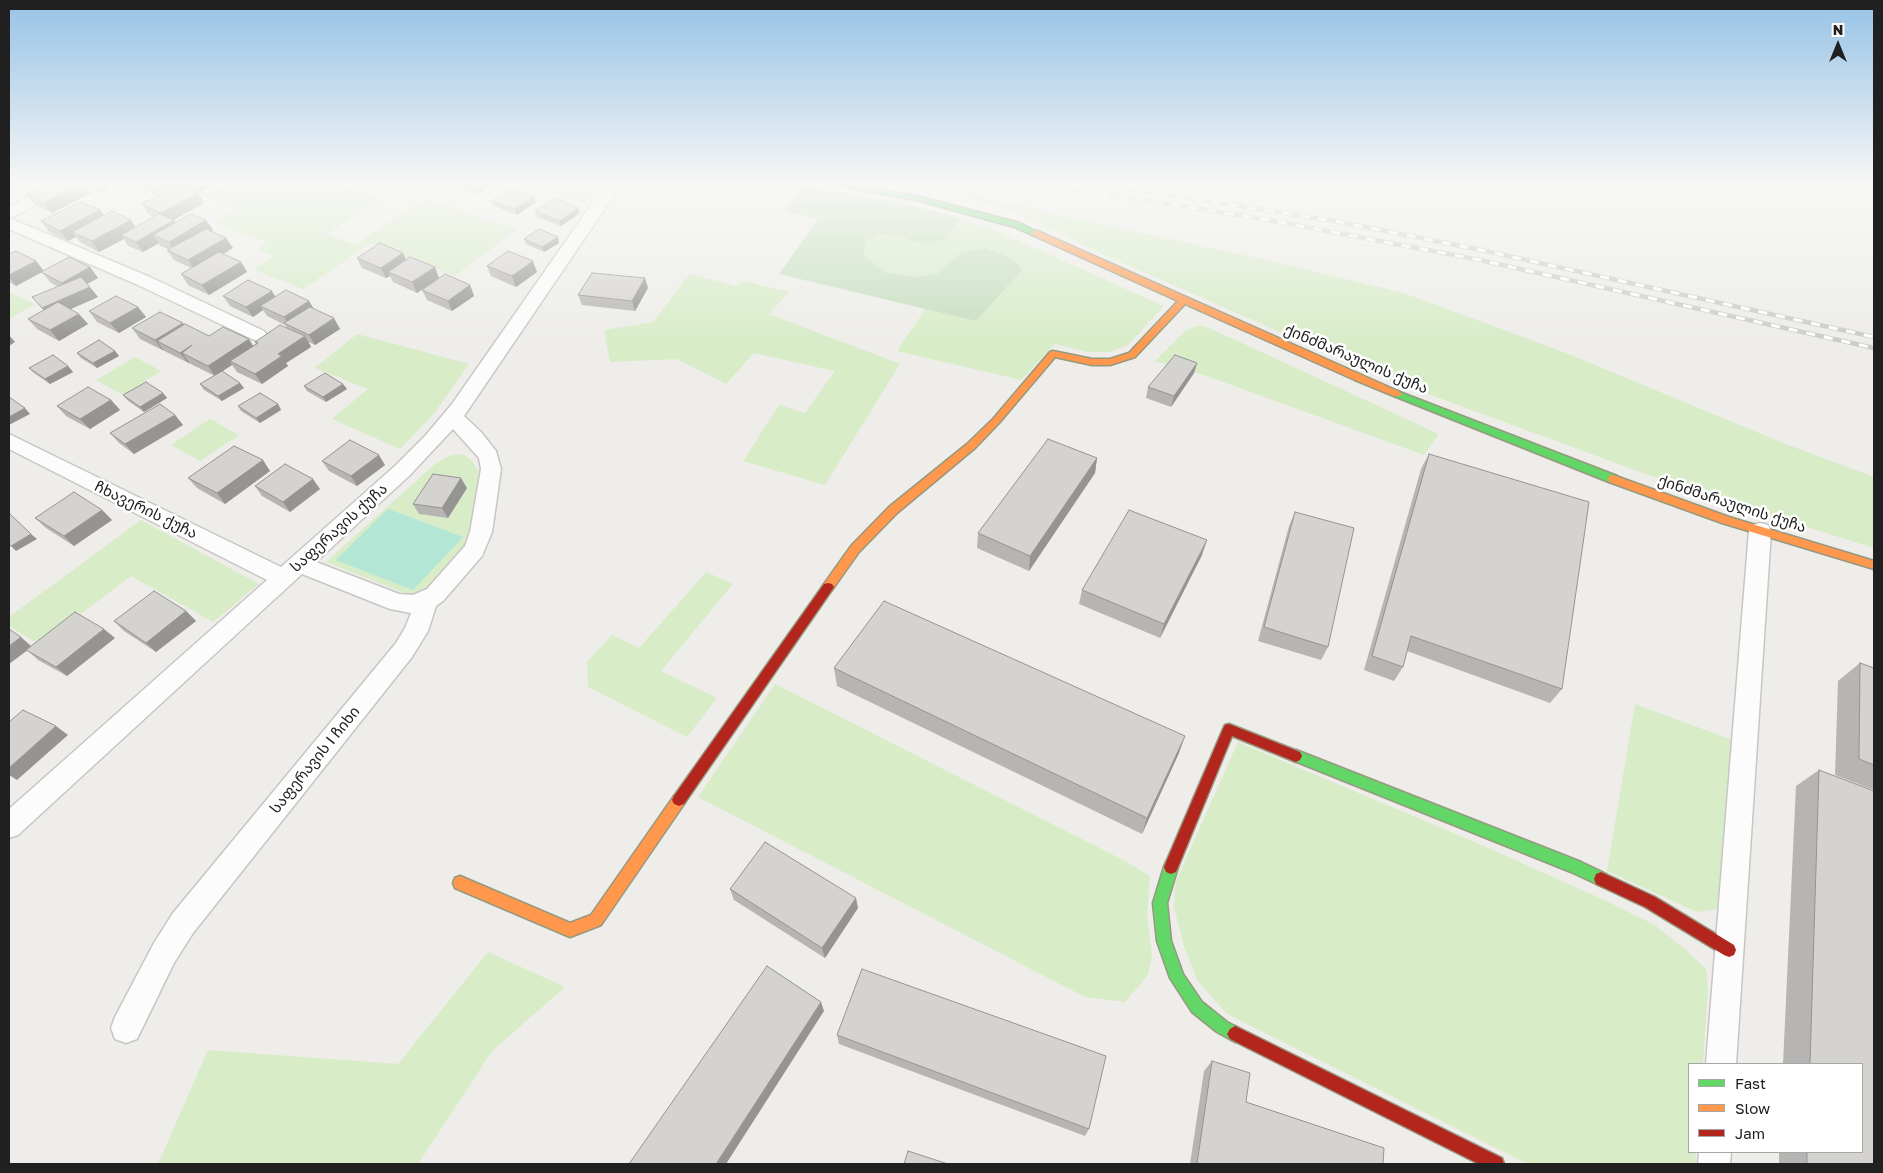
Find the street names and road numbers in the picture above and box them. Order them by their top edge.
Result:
street label: ქინძმარაულის ქუჩა [1281,320,1431,398]
street label: ქინძმარაულის ქუჩა [1656,472,1808,536]
street label: ჩხავერის ქუჩა [92,477,200,543]
street label: საფერავის ქუჩა [287,480,391,576]
street label: საფერავის I ჩიხი [266,703,364,817]

